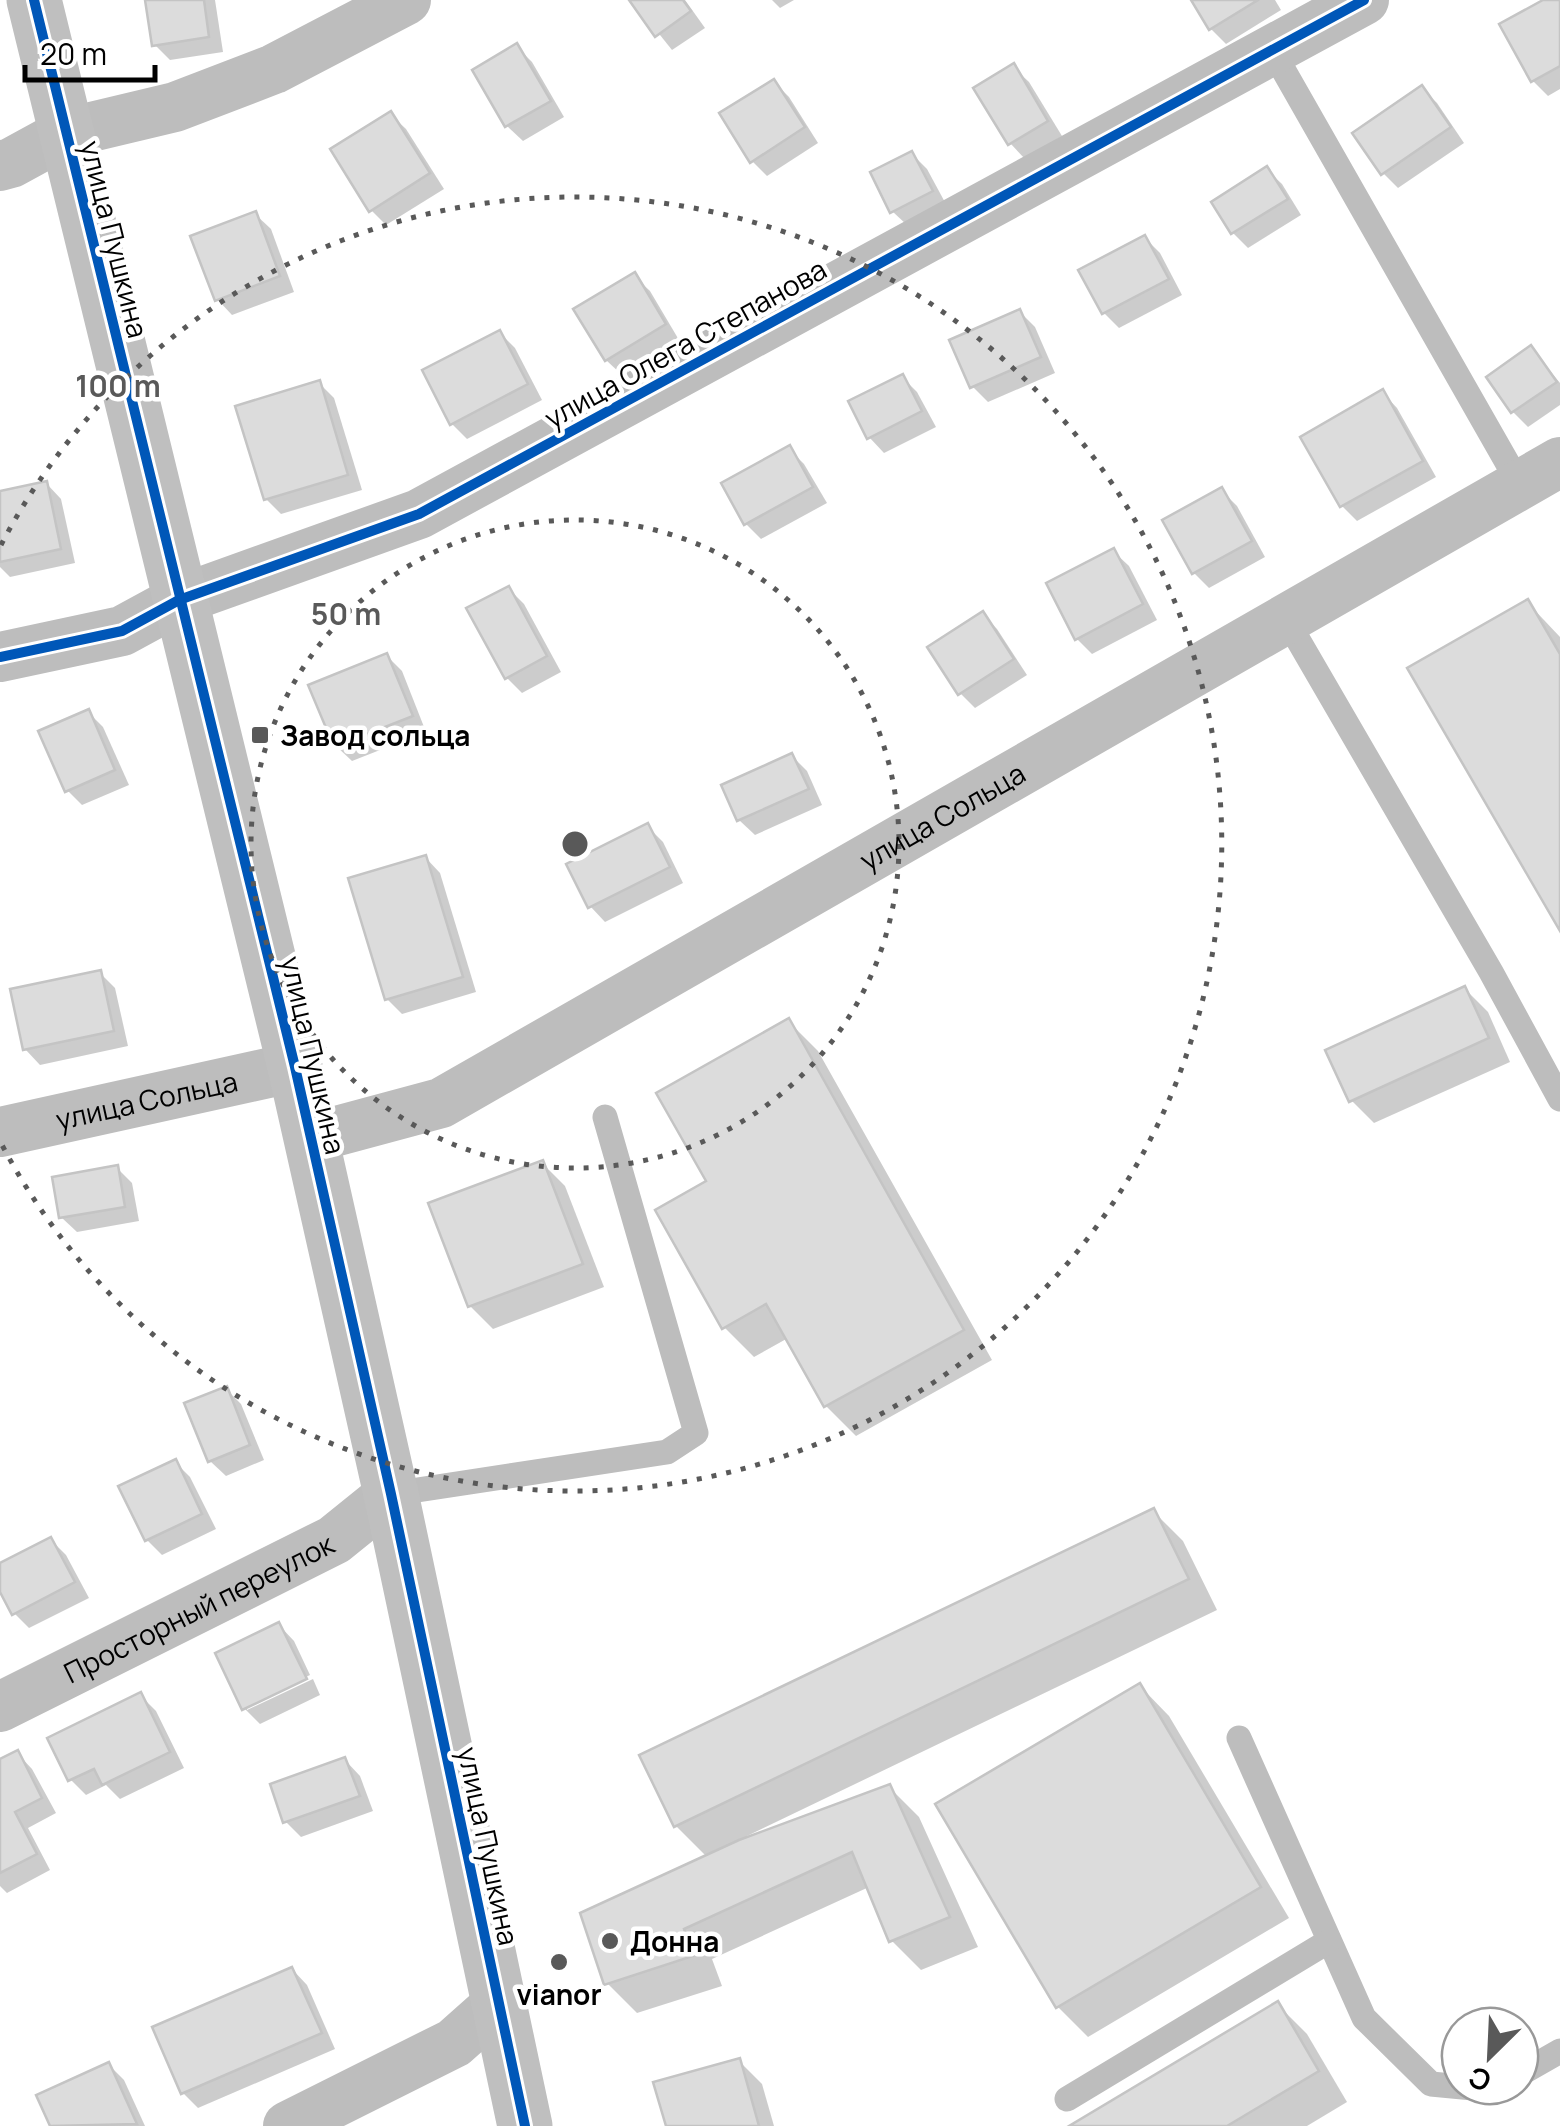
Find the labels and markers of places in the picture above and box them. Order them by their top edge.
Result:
place label: Завод сольца [280,716,470,754]
marker: Завод сольца [249,724,271,746]
centre of rings [557,826,593,862]
place label: Донна [630,1922,719,1960]
marker: Донна [599,1930,621,1952]
marker: vianor [548,1951,570,1973]
place label: vianor [516,1975,602,2013]

